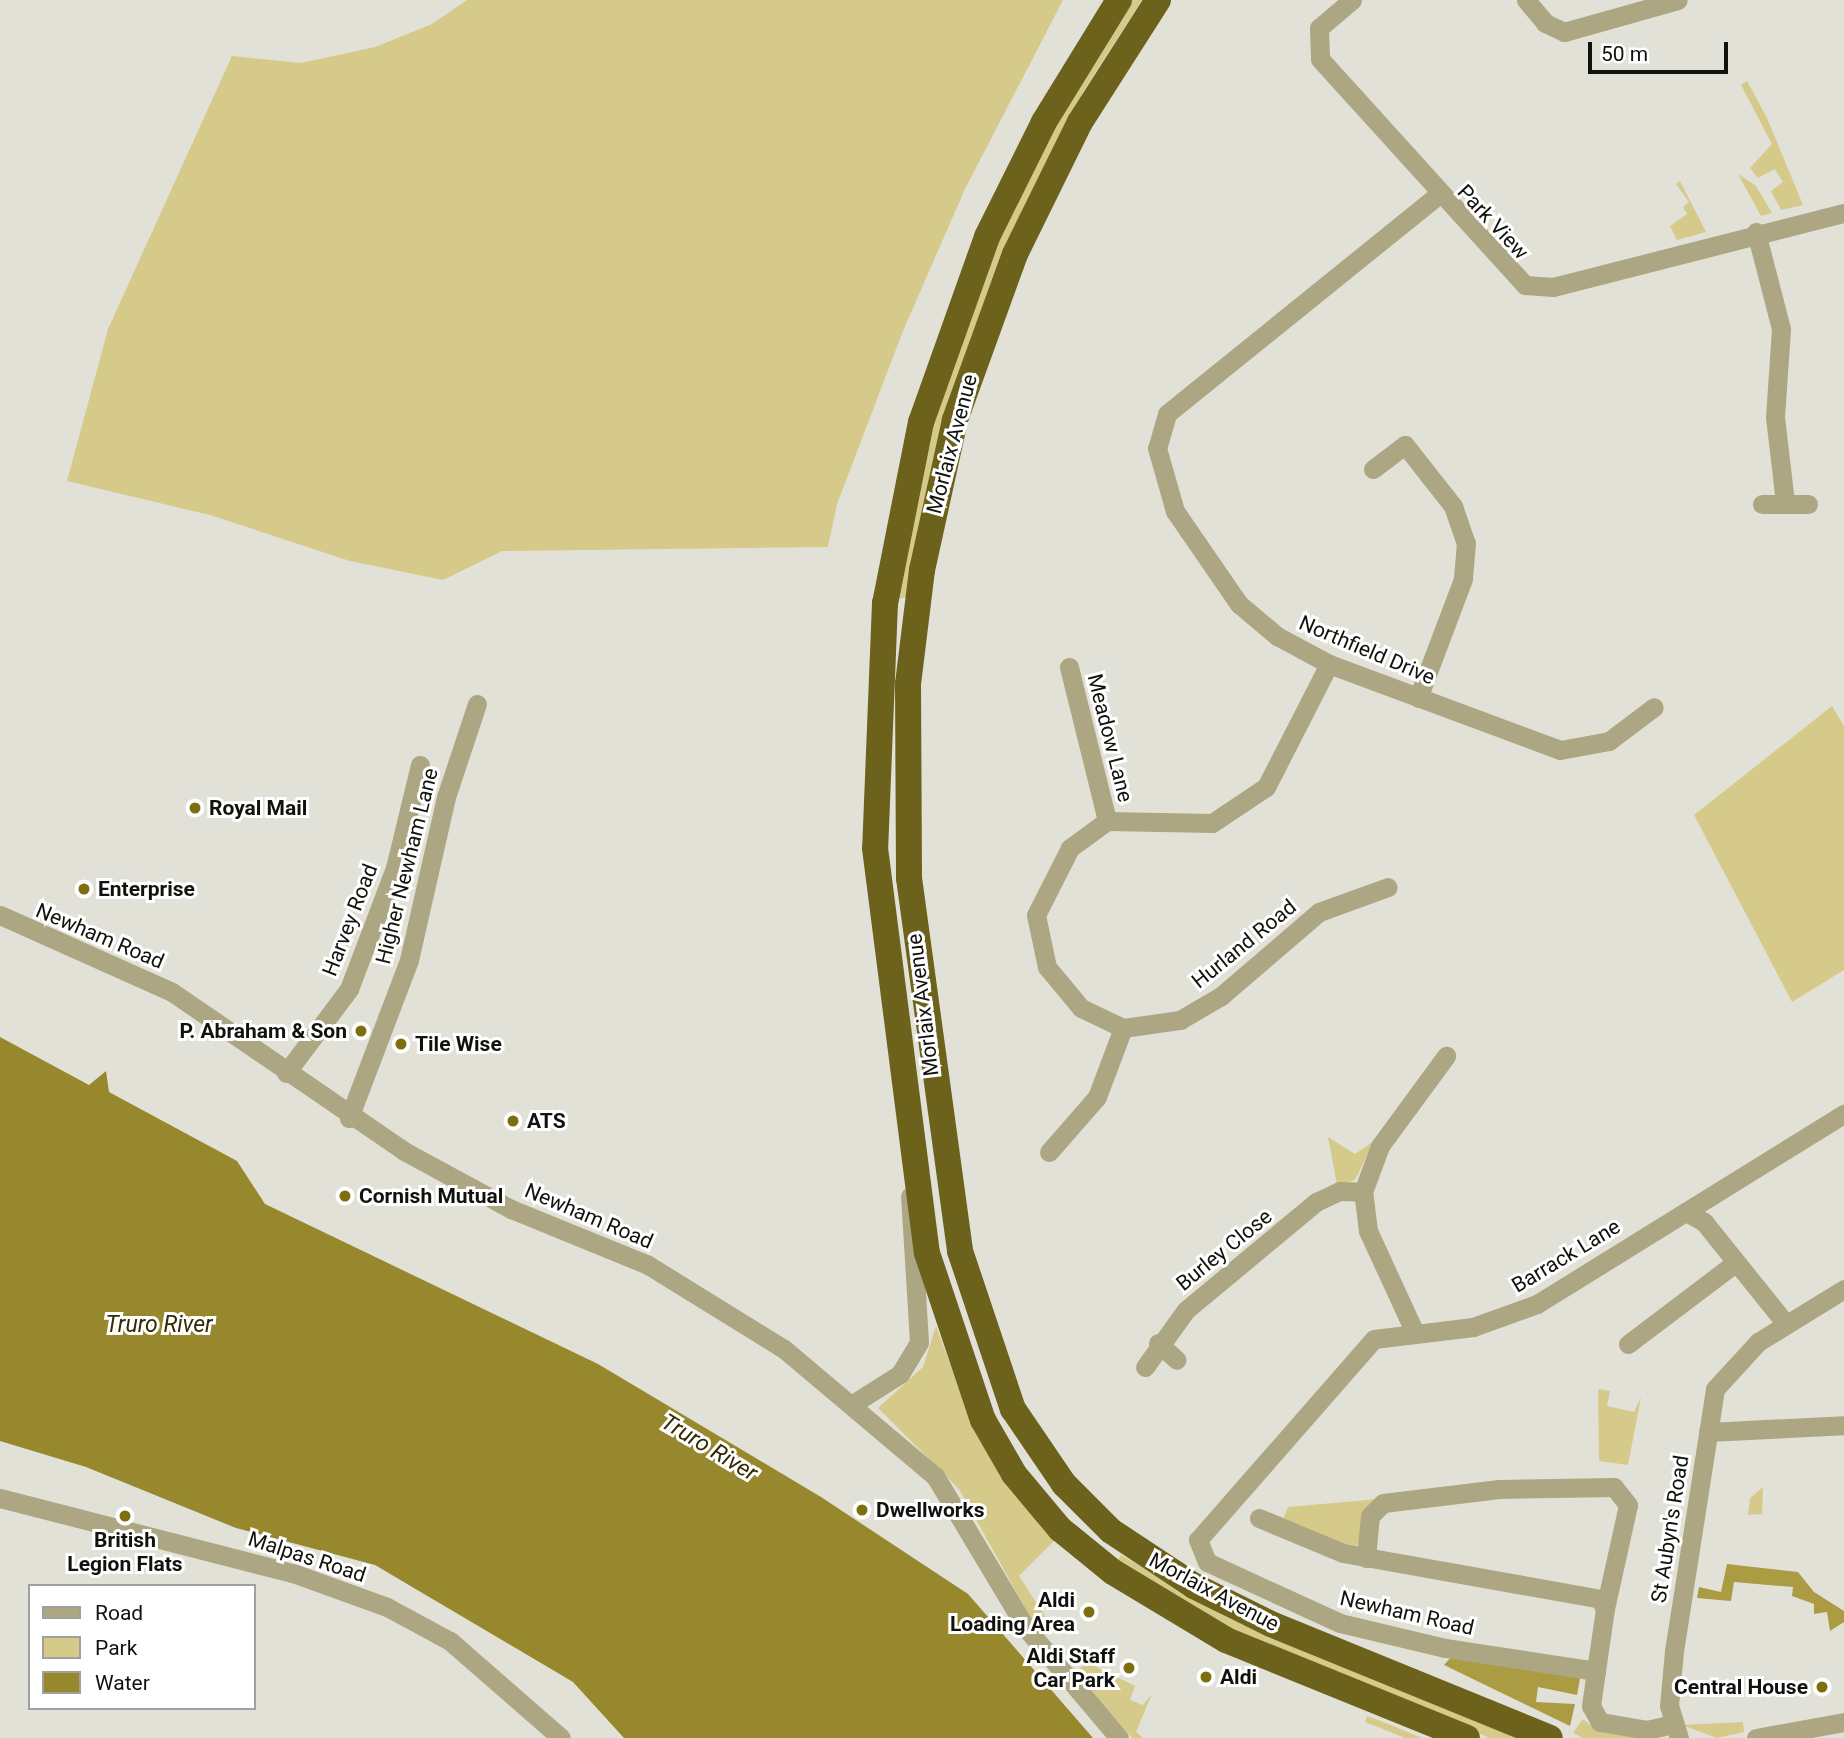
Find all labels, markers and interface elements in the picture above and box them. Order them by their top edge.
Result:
scale bar [1592,28,1732,72]
text: 50 m [1601,42,1648,66]
street label: Park View [1452,179,1534,265]
street label: Morlaix Avenue [921,372,983,516]
street label: Northfield Drive [1295,610,1439,690]
street label: Meadow Lane [1082,671,1138,805]
street label: Higher Newham Lane [370,765,444,967]
place label: Royal Mail [209,795,307,821]
marker: Royal Mail [187,800,203,816]
street label: Harvey Road [317,860,383,980]
place label: Enterprise [98,876,195,902]
marker: Enterprise [76,881,92,897]
street label: Hurland Road [1187,894,1301,994]
street label: Newham Road [32,898,168,974]
street label: Morlaix Avenue [902,932,944,1078]
place label: P. Abraham & Son [180,1018,347,1044]
marker: P. Abraham & Son [353,1023,369,1039]
place label: Tile Wise [415,1031,502,1057]
marker: Tile Wise [393,1036,409,1052]
place label: ATS [527,1108,566,1134]
marker: ATS [505,1113,521,1129]
street label: Newham Road [521,1178,657,1254]
place label: Cornish Mutual [359,1183,503,1209]
marker: Cornish Mutual [337,1188,353,1204]
street label: Burley Close [1171,1204,1277,1296]
street label: Barrack Lane [1507,1214,1625,1298]
water label: Truro River [105,1311,213,1339]
water label: Truro River [656,1409,762,1487]
street label: St Aubyn's Road [1646,1453,1694,1605]
place label: Dwellworks [876,1497,984,1523]
marker: Dwellworks [854,1502,870,1518]
marker: British Legion Flats [117,1508,133,1524]
street label: Malpas Road [245,1526,369,1588]
place label: British Legion Flats [67,1527,183,1577]
street label: Morlaix Avenue [1145,1547,1283,1637]
legend [28,1584,256,1710]
street label: Newham Road [1338,1585,1476,1641]
place label: Aldi Loading Area [950,1587,1075,1637]
text: Road [95,1601,143,1625]
marker: Aldi Loading Area [1081,1604,1097,1620]
text: Park [95,1636,137,1660]
place label: Aldi Staff Car Park [1026,1643,1115,1693]
marker: Aldi Staff Car Park [1121,1660,1137,1676]
place label: Aldi [1220,1664,1257,1690]
marker: Aldi [1198,1669,1214,1685]
text: Water [95,1671,150,1695]
place label: Central House [1674,1674,1808,1700]
marker: Central House [1814,1679,1830,1695]

